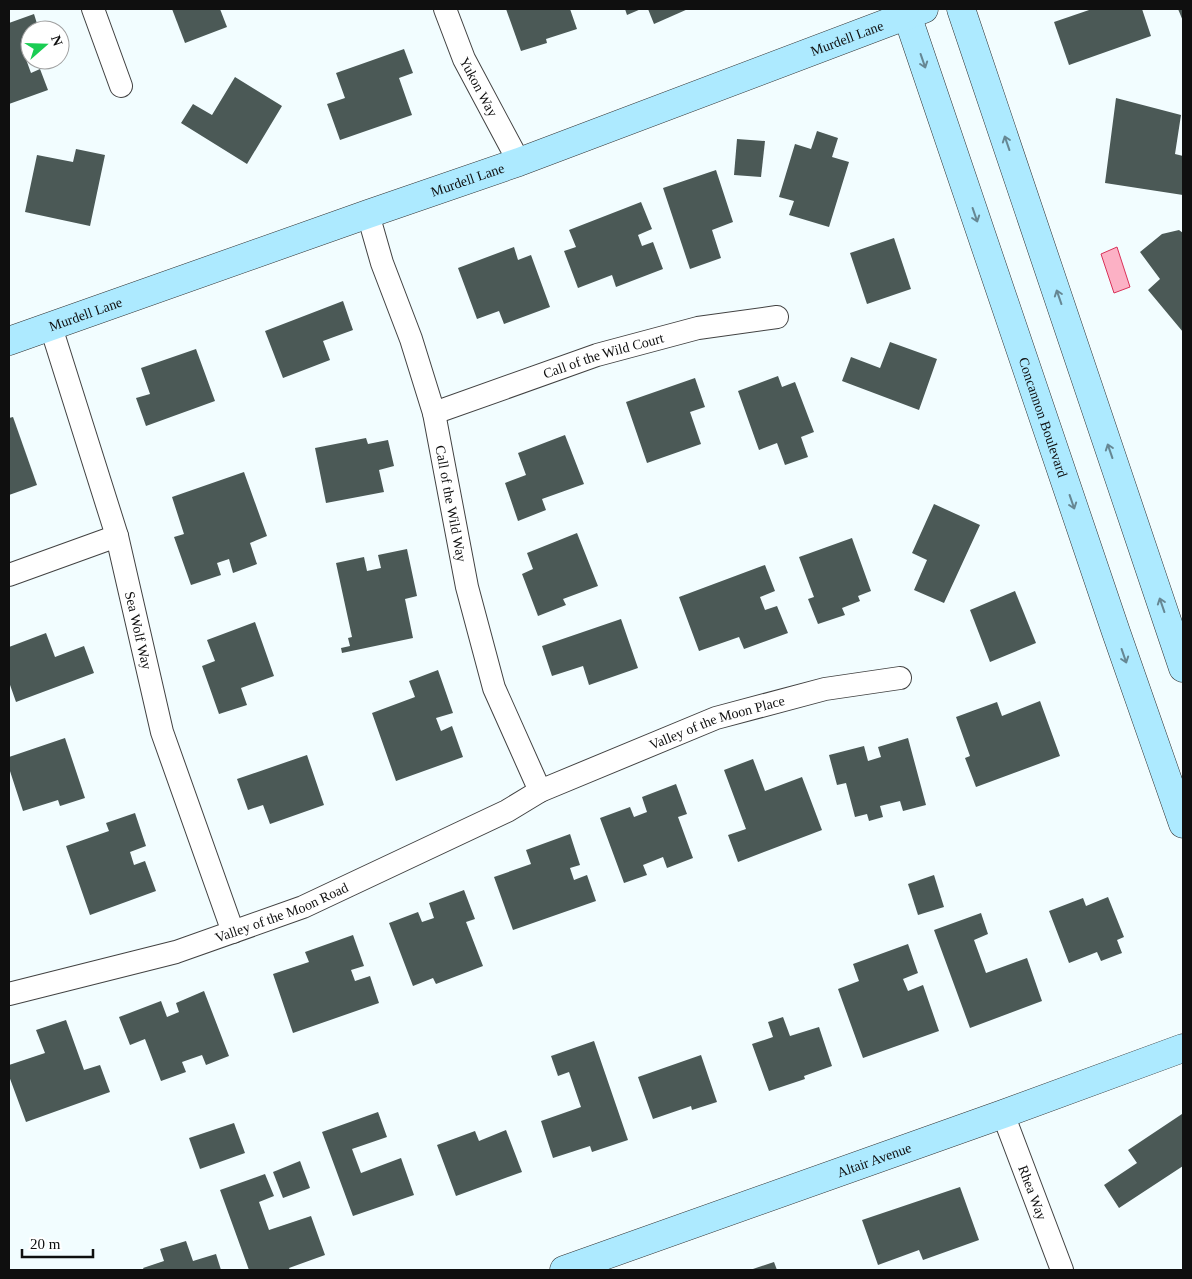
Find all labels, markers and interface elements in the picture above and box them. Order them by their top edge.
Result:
street label: Murdell Lane [809,18,886,59]
north arrow [20,20,70,70]
text: N [48,33,66,48]
one-way arrow [919,53,928,69]
street label: Yukon Way [456,55,500,119]
one-way arrow [1001,136,1011,152]
street label: Murdell Lane [429,161,506,200]
one-way arrow [971,207,980,223]
one-way arrow [1053,290,1063,306]
street label: Murdell Lane [47,295,124,334]
street label: Call of the Wild Court [541,330,665,382]
street label: Concannon Boulevard [1016,355,1070,479]
street label: Call of the Wild Way [432,444,469,563]
one-way arrow [1105,444,1115,460]
one-way arrow [1068,494,1077,509]
street label: Sea Wolf Way [122,590,154,671]
one-way arrow [1157,598,1167,614]
one-way arrow [1120,648,1129,663]
street label: Valley of the Moon Place [647,693,786,753]
street label: Valley of the Moon Road [213,880,351,946]
street label: Altair Avenue [835,1140,913,1180]
street label: Rhea Way [1015,1163,1049,1222]
scale bar [22,1226,94,1258]
text: 20 m [30,1236,61,1252]

